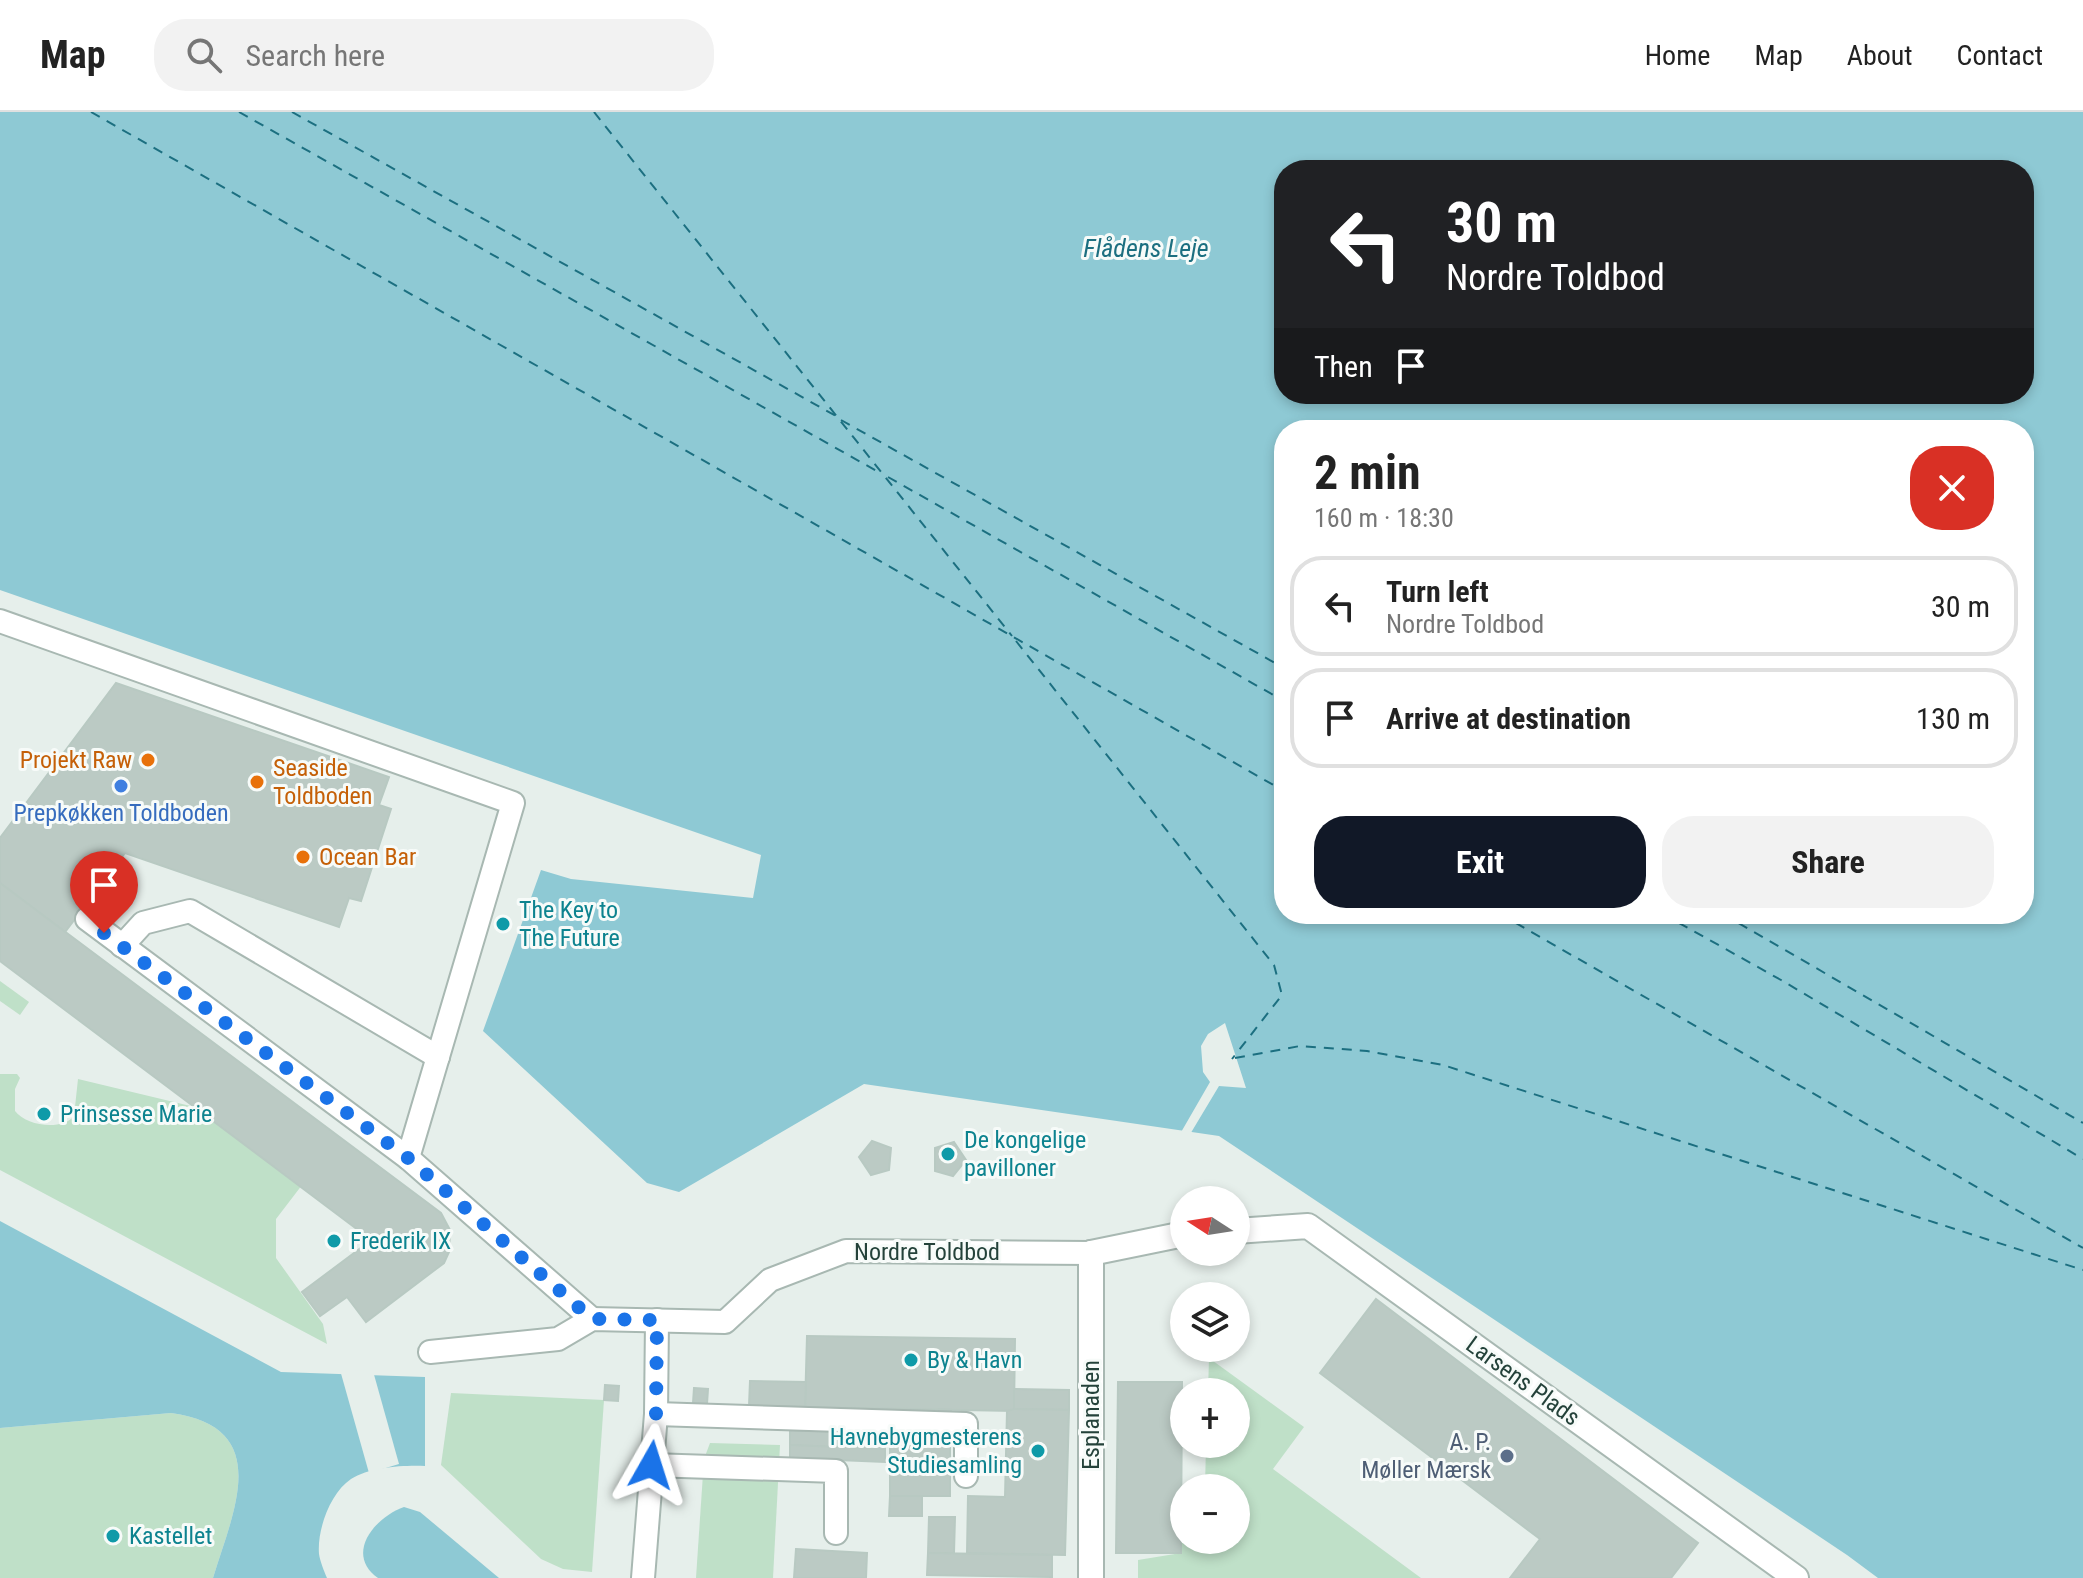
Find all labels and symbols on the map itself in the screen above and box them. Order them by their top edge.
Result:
water label: Flådens Leje [1083,233,1209,263]
place label: Projekt Raw [20,746,132,774]
marker: Projekt Raw [139,751,157,769]
place label: Seaside Toldboden [273,754,372,810]
marker: Seaside Toldboden [248,773,266,791]
marker: Prepkøkken Toldboden [112,777,130,795]
place label: Prepkøkken Toldboden [13,799,229,827]
place label: Ocean Bar [319,843,416,871]
marker: Ocean Bar [294,848,312,866]
pin [70,851,138,933]
place label: The Key to The Future [519,896,620,952]
marker: The Key to The Future [494,915,512,933]
place label: Prinsesse Marie [60,1100,212,1128]
marker: Prinsesse Marie [35,1105,53,1123]
place label: De kongelige pavilloner [964,1126,1086,1182]
marker: De kongelige pavilloner [939,1145,957,1163]
north arrow [1170,1186,1250,1266]
place label: Frederik IX [350,1227,451,1255]
marker: Frederik IX [325,1232,343,1250]
street label: Nordre Toldbod [854,1238,1000,1266]
street label: Larsens Plads [1461,1330,1585,1432]
place label: By & Havn [927,1346,1022,1374]
marker: By & Havn [902,1351,920,1369]
street label: Esplanaden [1077,1360,1105,1470]
position arrow [609,1423,693,1507]
place label: Havnebygmesterens Studiesamling [830,1423,1022,1479]
place label: A. P. Møller Mærsk [1361,1428,1491,1484]
marker: Havnebygmesterens Studiesamling [1029,1442,1047,1460]
marker: A. P. Møller Mærsk [1498,1447,1516,1465]
place label: Kastellet [129,1522,212,1550]
marker: Kastellet [104,1527,122,1545]

